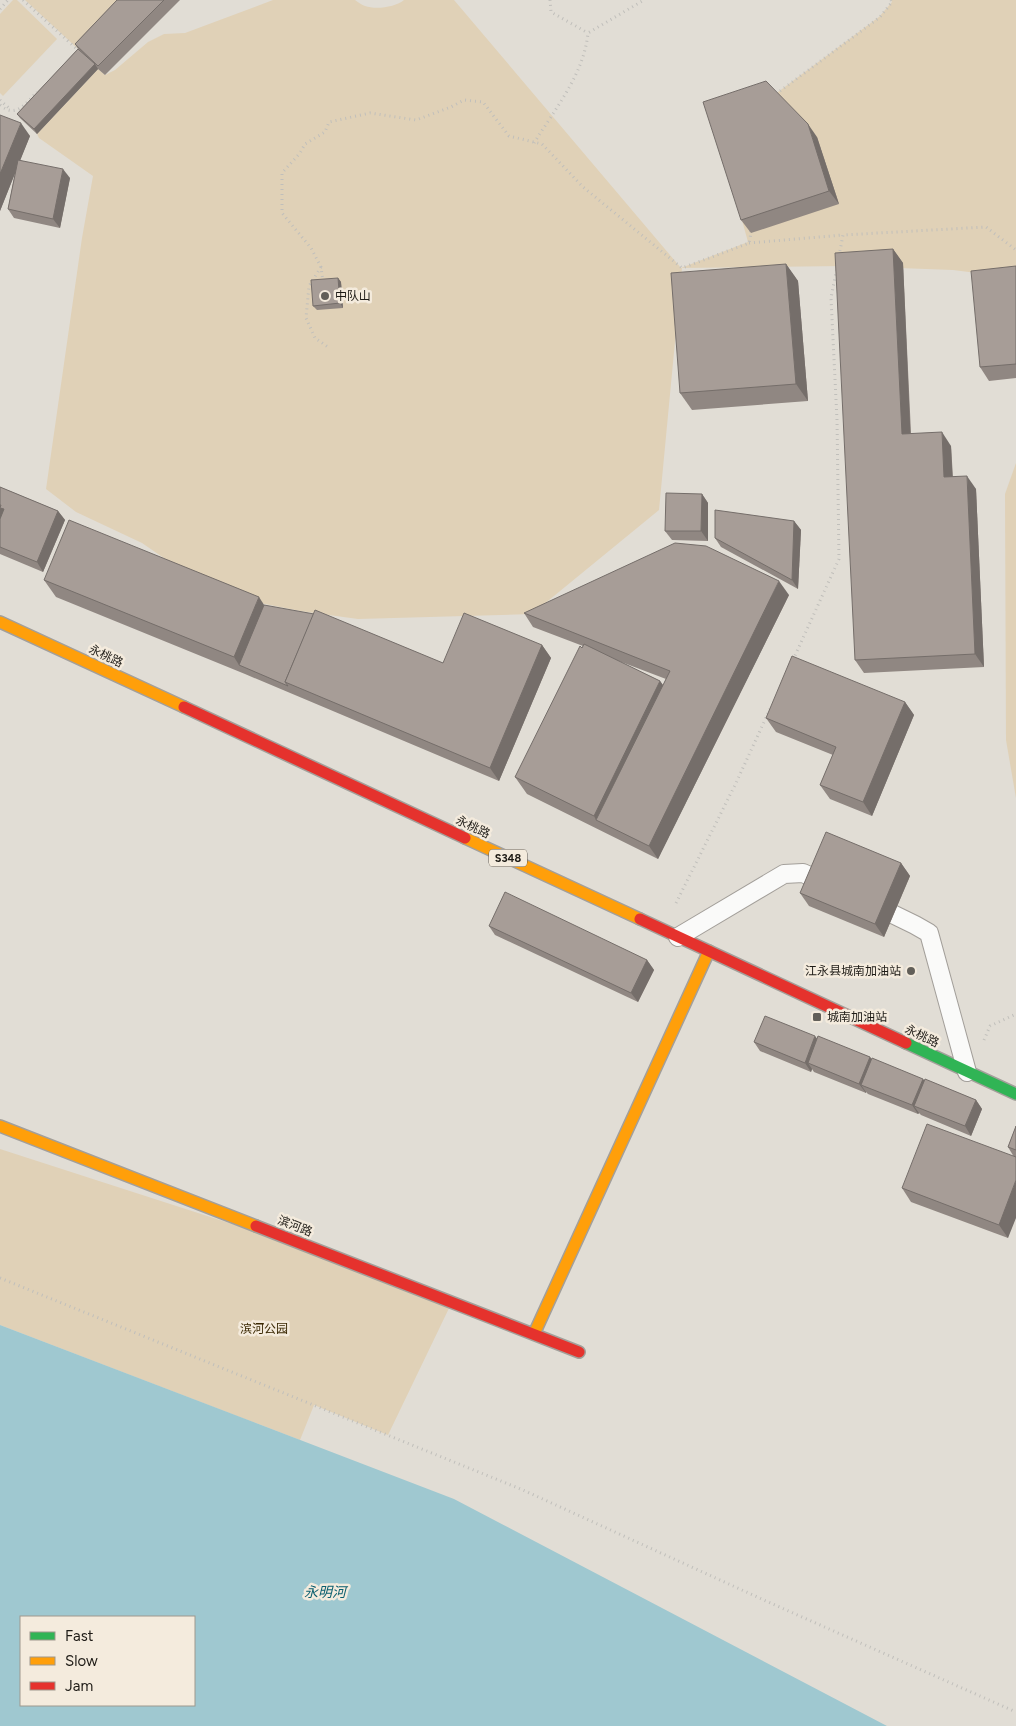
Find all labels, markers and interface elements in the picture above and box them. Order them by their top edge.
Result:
place label: 中队山 [335,289,371,303]
marker: 中队山 [319,290,331,302]
street label: 永桃路 [87,642,125,670]
street label: 永桃路 [454,813,492,841]
road number: S348 [489,850,527,866]
place label: 江永县城南加油站 [805,964,901,978]
marker: 江永县城南加油站 [905,965,917,977]
place label: 城南加油站 [827,1010,887,1024]
marker: 城南加油站 [811,1011,823,1023]
street label: 永桃路 [903,1022,941,1050]
street label: 滨河路 [276,1213,314,1239]
park label: 滨河公园 [240,1322,288,1336]
water label: 永明河 [304,1584,349,1601]
legend [20,1616,195,1706]
text: Fast [65,1627,94,1645]
text: Slow [65,1652,98,1670]
text: Jam [65,1677,93,1695]

